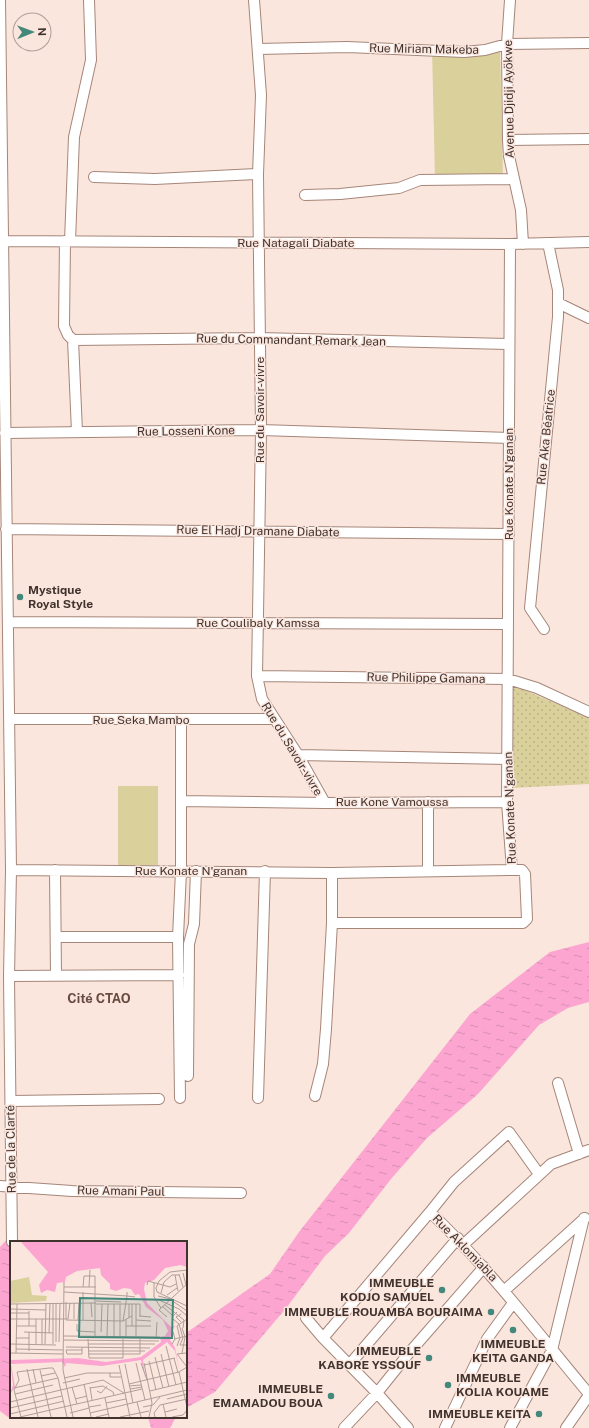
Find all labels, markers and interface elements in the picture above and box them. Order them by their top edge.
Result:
north arrow [12,12,52,52]
text: N [36,27,48,36]
street label: Avenue Djidji Ayökwe [501,39,517,158]
street label: Rue Miriam Makeba [369,41,479,57]
street label: Rue Natagali Diabate [237,236,355,250]
street label: Rue du Commandant Remark Jean [196,331,386,349]
street label: Rue du Savoir-vivre [253,357,267,463]
street label: Rue Aka Béatrice [534,388,558,486]
street label: Rue Losseni Kone [137,423,235,439]
street label: Rue Konate N'ganan [502,428,516,540]
street label: Rue El Hadj Dramane Diabate [176,523,340,539]
place label: Mystique Royal Style [28,583,93,611]
marker: Mystique Royal Style [15,592,25,602]
street label: Rue Coulibaly Kamssa [196,616,320,630]
street label: Rue Philippe Gamana [367,670,485,686]
street label: Rue du Savoir-vivre [259,700,326,798]
street label: Rue Seka Mambo [92,713,190,727]
street label: Rue Konate N'ganan [501,752,519,864]
street label: Rue Kone Vamoussa [336,795,448,809]
street label: Rue Konate N'ganan [135,864,247,878]
district label: Cité CTAO [67,991,131,1006]
street label: Rue de la Clarté [3,1104,19,1193]
street label: Rue Amani Paul [77,1183,165,1199]
street label: Rue Aklomiabla [430,1212,500,1284]
inset map [10,1241,187,1418]
place label: IMMEUBLE KODJO SAMUEL [340,1276,434,1304]
marker: IMMEUBLE KODJO SAMUEL [437,1285,447,1295]
place label: IMMEUBLE ROUAMBA BOURAIMA [284,1305,483,1319]
marker: IMMEUBLE ROUAMBA BOURAIMA [486,1307,496,1317]
marker: IMMEUBLE KEITA GANDA [508,1325,518,1335]
place label: IMMEUBLE KEITA GANDA [472,1337,554,1365]
place label: IMMEUBLE KABORE YSSOUF [318,1344,421,1372]
marker: IMMEUBLE KABORE YSSOUF [424,1353,434,1363]
place label: IMMEUBLE KOLIA KOUAME [456,1371,549,1399]
marker: IMMEUBLE KOLIA KOUAME [443,1380,453,1390]
place label: IMMEUBLE EMAMADOU BOUA [213,1382,323,1410]
marker: IMMEUBLE EMAMADOU BOUA [326,1391,336,1401]
place label: IMMEUBLE KEITA [428,1407,531,1421]
marker: IMMEUBLE KEITA [534,1409,544,1419]

